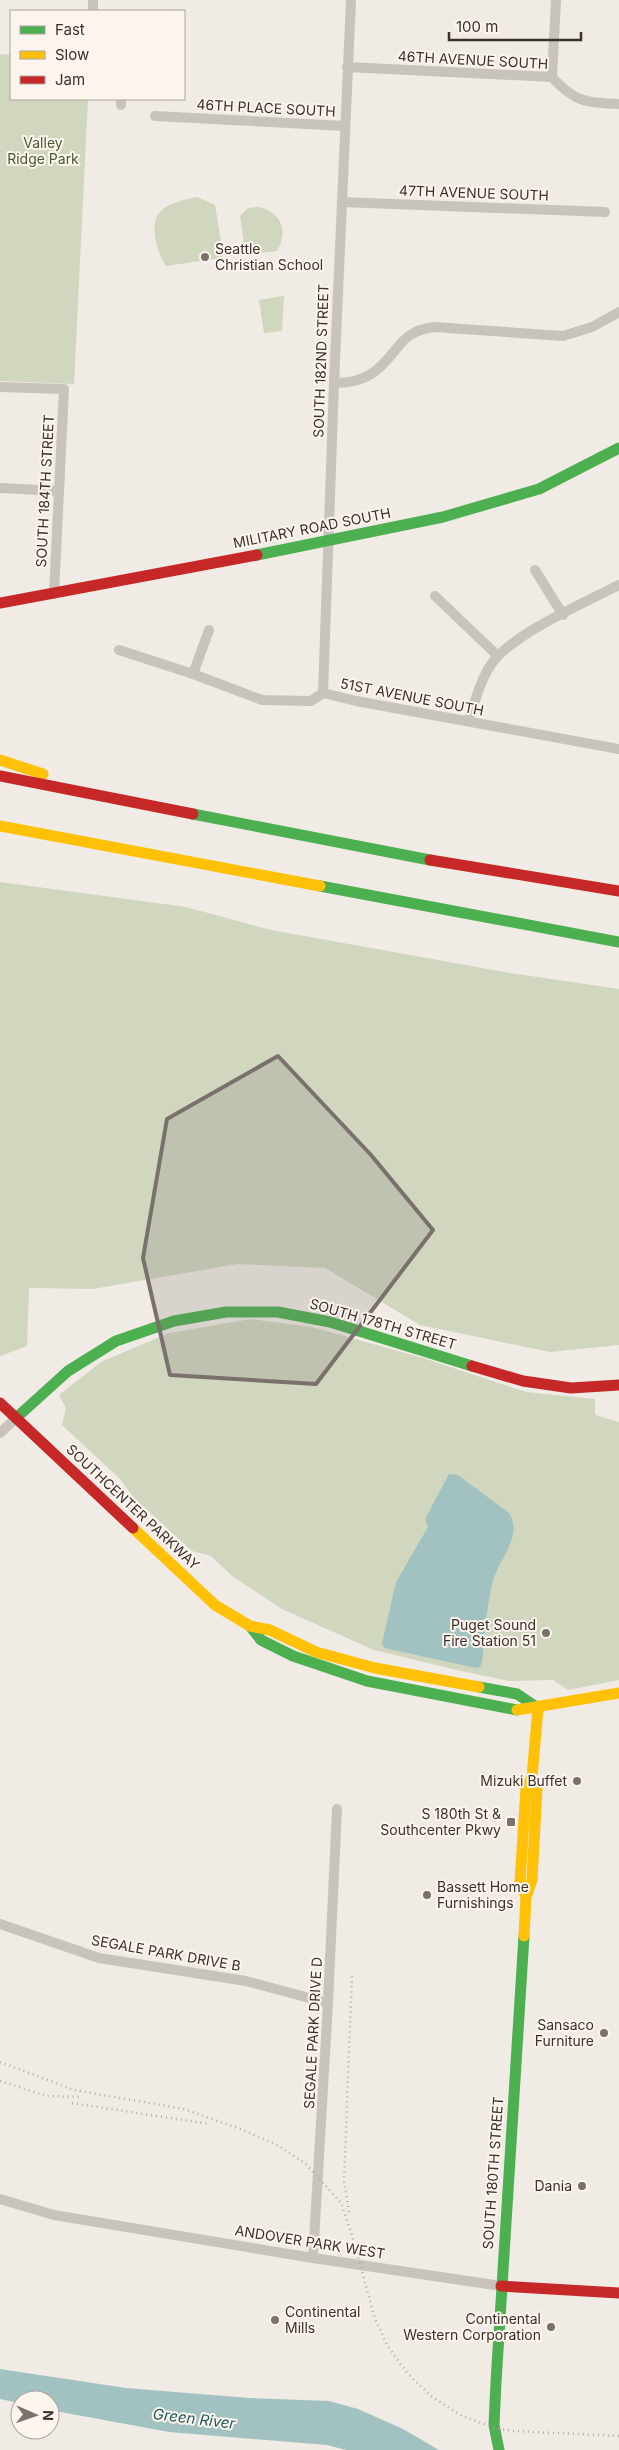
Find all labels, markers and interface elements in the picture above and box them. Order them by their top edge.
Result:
legend [10,10,185,100]
scale bar [449,10,582,42]
text: 100 m [456,17,498,36]
text: Fast [55,20,85,39]
text: Slow [55,45,89,64]
street label: 46TH AVENUE SOUTH [397,47,549,72]
text: Jam [55,70,85,89]
street label: 46TH PLACE SOUTH [196,95,336,120]
park label: Valley Ridge Park [7,134,79,167]
street label: 47TH AVENUE SOUTH [399,181,549,204]
place label: Seattle Christian School [215,240,323,273]
marker: Seattle Christian School [199,251,211,263]
street label: SOUTH 182ND STREET [309,284,332,438]
street label: SOUTH 184TH STREET [32,414,57,568]
street label: MILITARY ROAD SOUTH [232,504,392,551]
street label: 51ST AVENUE SOUTH [339,674,485,719]
street label: SOUTH 178TH STREET [308,1294,458,1353]
street label: SOUTHCENTER PARKWAY [63,1440,204,1573]
place label: Puget Sound Fire Station 51 [443,1616,536,1649]
marker: Puget Sound Fire Station 51 [540,1627,552,1639]
place label: Mizuki Buffet [480,1772,567,1789]
marker: Mizuki Buffet [571,1775,583,1787]
place label: S 180th St & Southcenter Pkwy [380,1805,501,1838]
marker: S 180th St & Southcenter Pkwy [505,1816,517,1828]
place label: Bassett Home Furnishings [437,1878,529,1911]
marker: Bassett Home Furnishings [421,1889,433,1901]
street label: SEGALE PARK DRIVE B [90,1931,242,1974]
street label: SEGALE PARK DRIVE D [300,1956,325,2110]
place label: Sansaco Furniture [535,2016,594,2049]
marker: Sansaco Furniture [598,2027,610,2039]
street label: SOUTH 180TH STREET [479,2096,506,2250]
place label: Dania [535,2177,572,2194]
marker: Dania [576,2180,588,2192]
street label: ANDOVER PARK WEST [234,2221,386,2262]
place label: Continental Mills [285,2303,360,2336]
place label: Continental Western Corporation [403,2310,541,2343]
marker: Continental Mills [269,2314,281,2326]
marker: Continental Western Corporation [545,2321,557,2333]
north arrow [10,2390,60,2440]
water label: Green River [152,2404,237,2433]
text: N [40,2410,57,2421]

